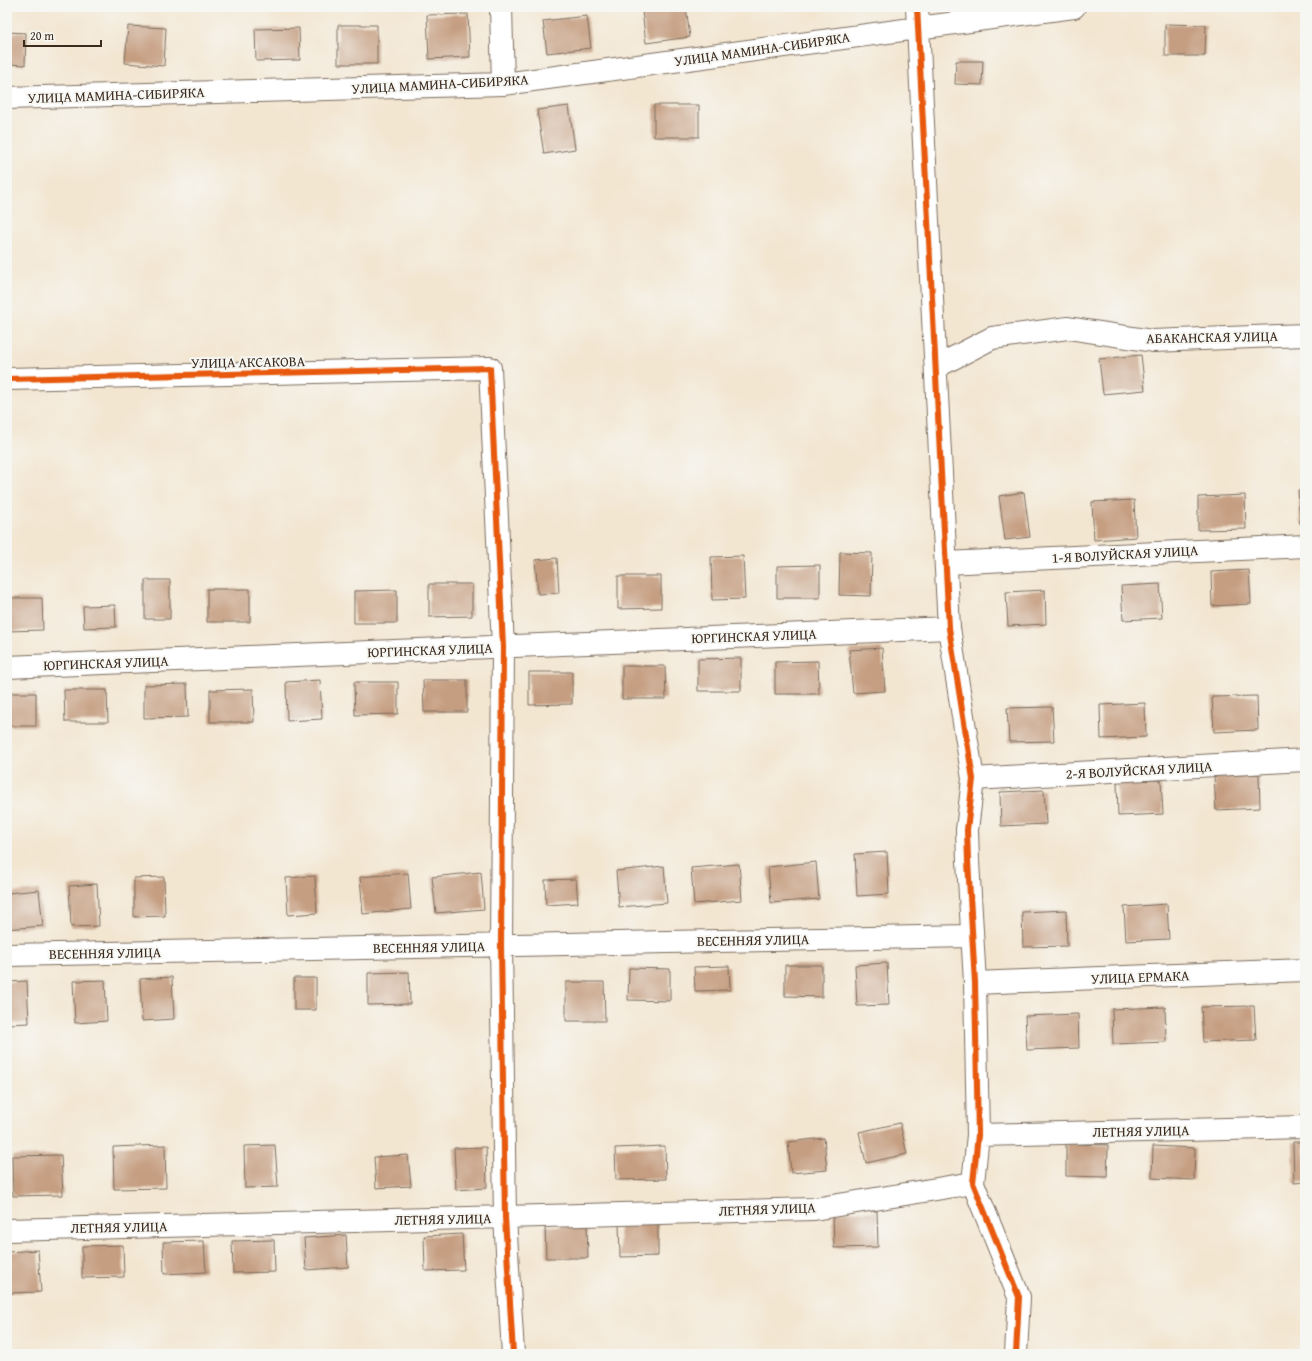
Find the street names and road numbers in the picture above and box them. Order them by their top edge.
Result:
street label: УЛИЦА МАМИНА-СИБИРЯКА [673,27,852,71]
street label: УЛИЦА МАМИНА-СИБИРЯКА [351,69,530,99]
street label: УЛИЦА МАМИНА-СИБИРЯКА [27,82,205,108]
street label: АБАКАНСКАЯ УЛИЦА [1146,326,1279,348]
street label: УЛИЦА АКСАКОВА [191,351,306,373]
street label: 1-Я ВОЛУЙСКАЯ УЛИЦА [1051,540,1199,568]
street label: ЮРГИНСКАЯ УЛИЦА [691,624,818,648]
street label: ЮРГИНСКАЯ УЛИЦА [367,638,494,662]
street label: ЮРГИНСКАЯ УЛИЦА [43,651,170,675]
street label: 2-Я ВОЛУЙСКАЯ УЛИЦА [1065,756,1213,784]
street label: ВЕСЕННЯЯ УЛИЦА [697,929,810,951]
street label: ВЕСЕННЯЯ УЛИЦА [373,936,486,958]
street label: ВЕСЕННЯЯ УЛИЦА [49,942,162,964]
street label: УЛИЦА ЕРМАКА [1090,965,1190,989]
street label: ЛЕТНЯЯ УЛИЦА [1092,1120,1190,1142]
street label: ЛЕТНЯЯ УЛИЦА [718,1197,816,1221]
street label: ЛЕТНЯЯ УЛИЦА [394,1208,492,1230]
street label: ЛЕТНЯЯ УЛИЦА [70,1216,168,1238]

